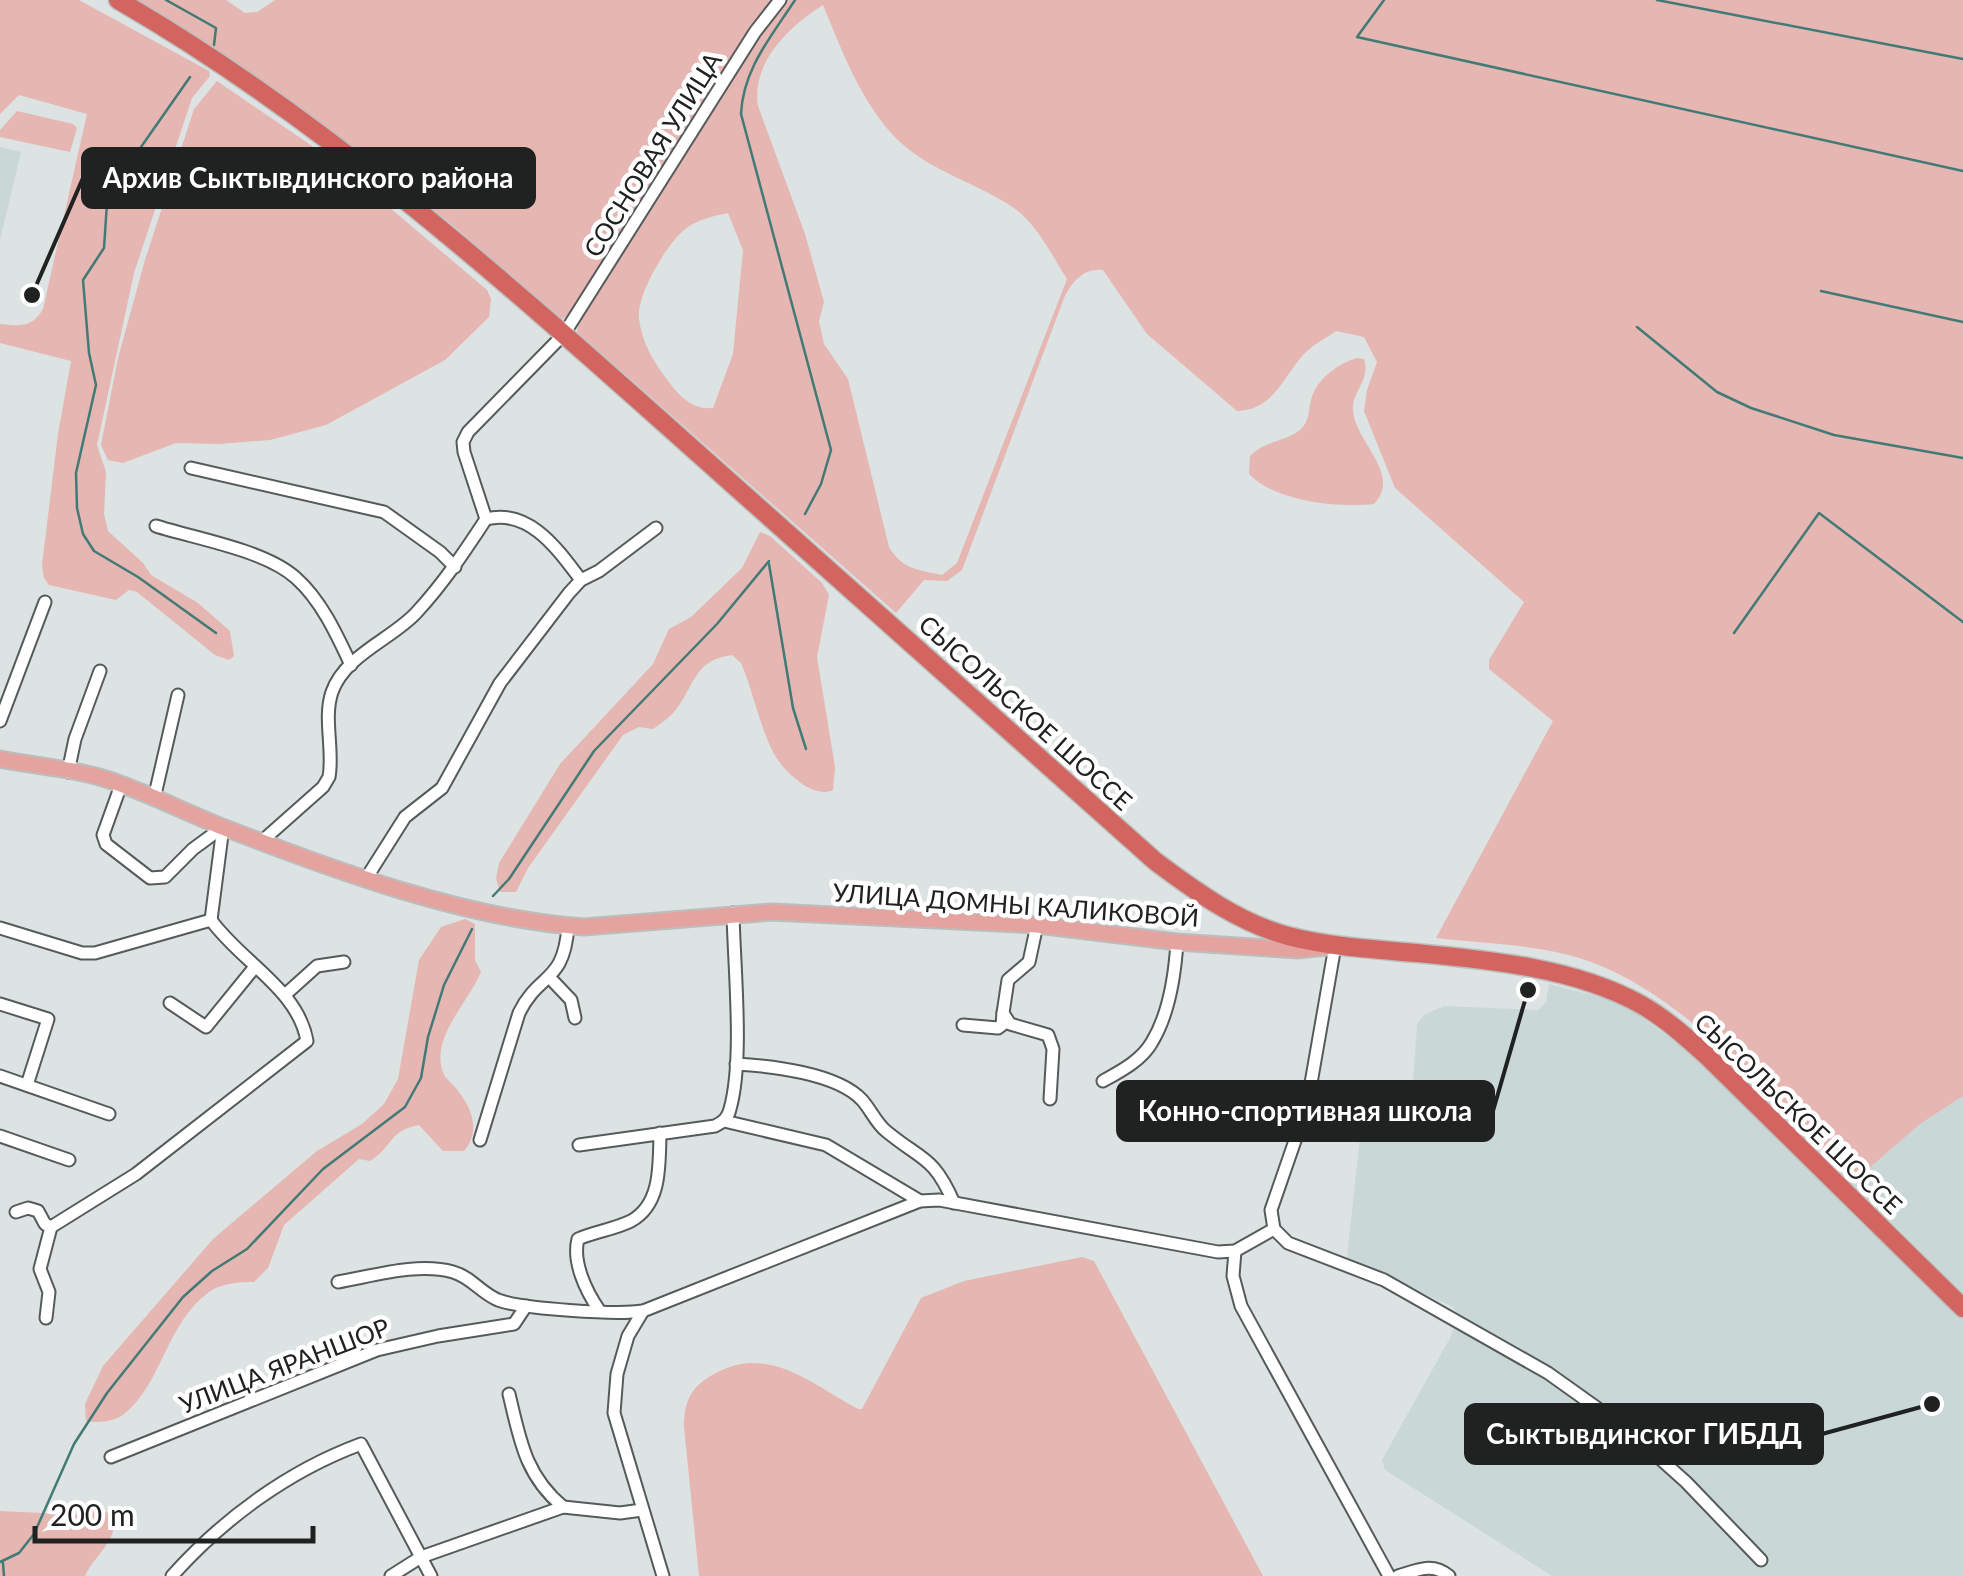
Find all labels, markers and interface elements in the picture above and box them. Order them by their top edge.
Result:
street label: СОСНОВАЯ УЛИЦА [577,46,727,262]
callout: Архив Сыктывдинского района [83,149,534,207]
text: Архив Сыктывдинского района [101,160,514,194]
street label: СЫСОЛЬСКОЕ ШОССЕ [913,608,1139,816]
street label: УЛИЦА ДОМНЫ КАЛИКОВОЙ [832,876,1200,932]
street label: СЫСОЛЬСКОЕ ШОССЕ [1689,1006,1909,1220]
callout: Конно-спортивная школа [1118,1082,1493,1140]
text: Конно-спортивная школа [1138,1093,1472,1127]
street label: УЛИЦА ЯРАНШОР [175,1311,393,1419]
callout: Сыктывдинског ГИБДД [1466,1405,1822,1463]
text: Сыктывдинског ГИБДД [1486,1416,1802,1450]
scale bar [35,1481,312,1543]
text: 200 m [50,1496,135,1532]

